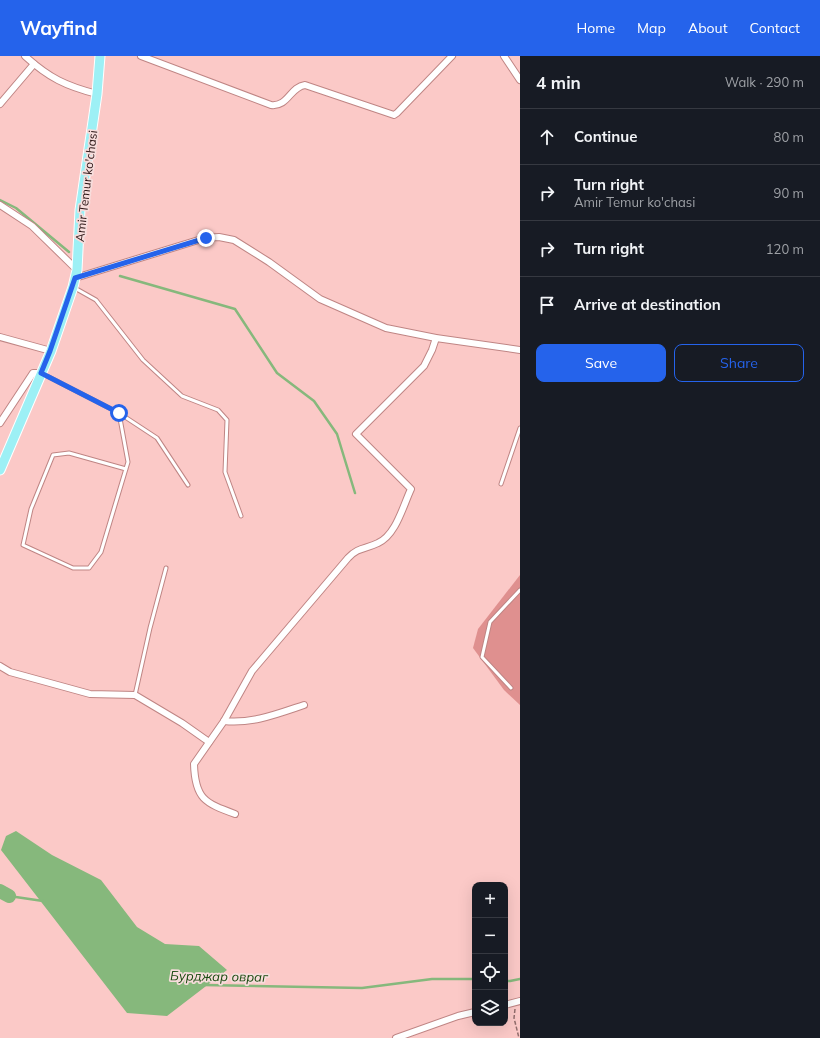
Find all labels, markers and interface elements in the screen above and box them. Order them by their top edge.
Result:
text: Wayfind [20,16,97,40]
text: Home [576,19,615,37]
text: Map [637,19,666,37]
text: About [688,19,728,37]
text: Contact [750,19,800,37]
text: 4 min [536,72,581,93]
text: Walk · 290 m [725,74,804,90]
icon: ahead [536,126,558,148]
text: Continue [574,127,637,146]
street label: Amir Temur ko'chasi [72,129,100,243]
text: 80 m [774,129,804,145]
text: Turn right [574,175,644,194]
icon: right [536,182,558,204]
text: 90 m [774,185,804,201]
text: Amir Temur ko'chasi [574,194,695,210]
route end [197,229,215,247]
icon: right [536,238,558,260]
text: Turn right [574,239,644,258]
text: 120 m [766,241,804,257]
icon: arrive [536,294,558,316]
text: Arrive at destination [574,295,721,314]
button: Save [536,344,666,382]
button: Share [674,344,804,382]
route start [110,404,128,422]
map controls [472,882,508,1026]
button: + [472,882,508,918]
button: − [472,918,508,954]
button: locate [472,954,508,990]
water label: Бурджар овраг [170,967,269,985]
button: layers [472,990,508,1026]

